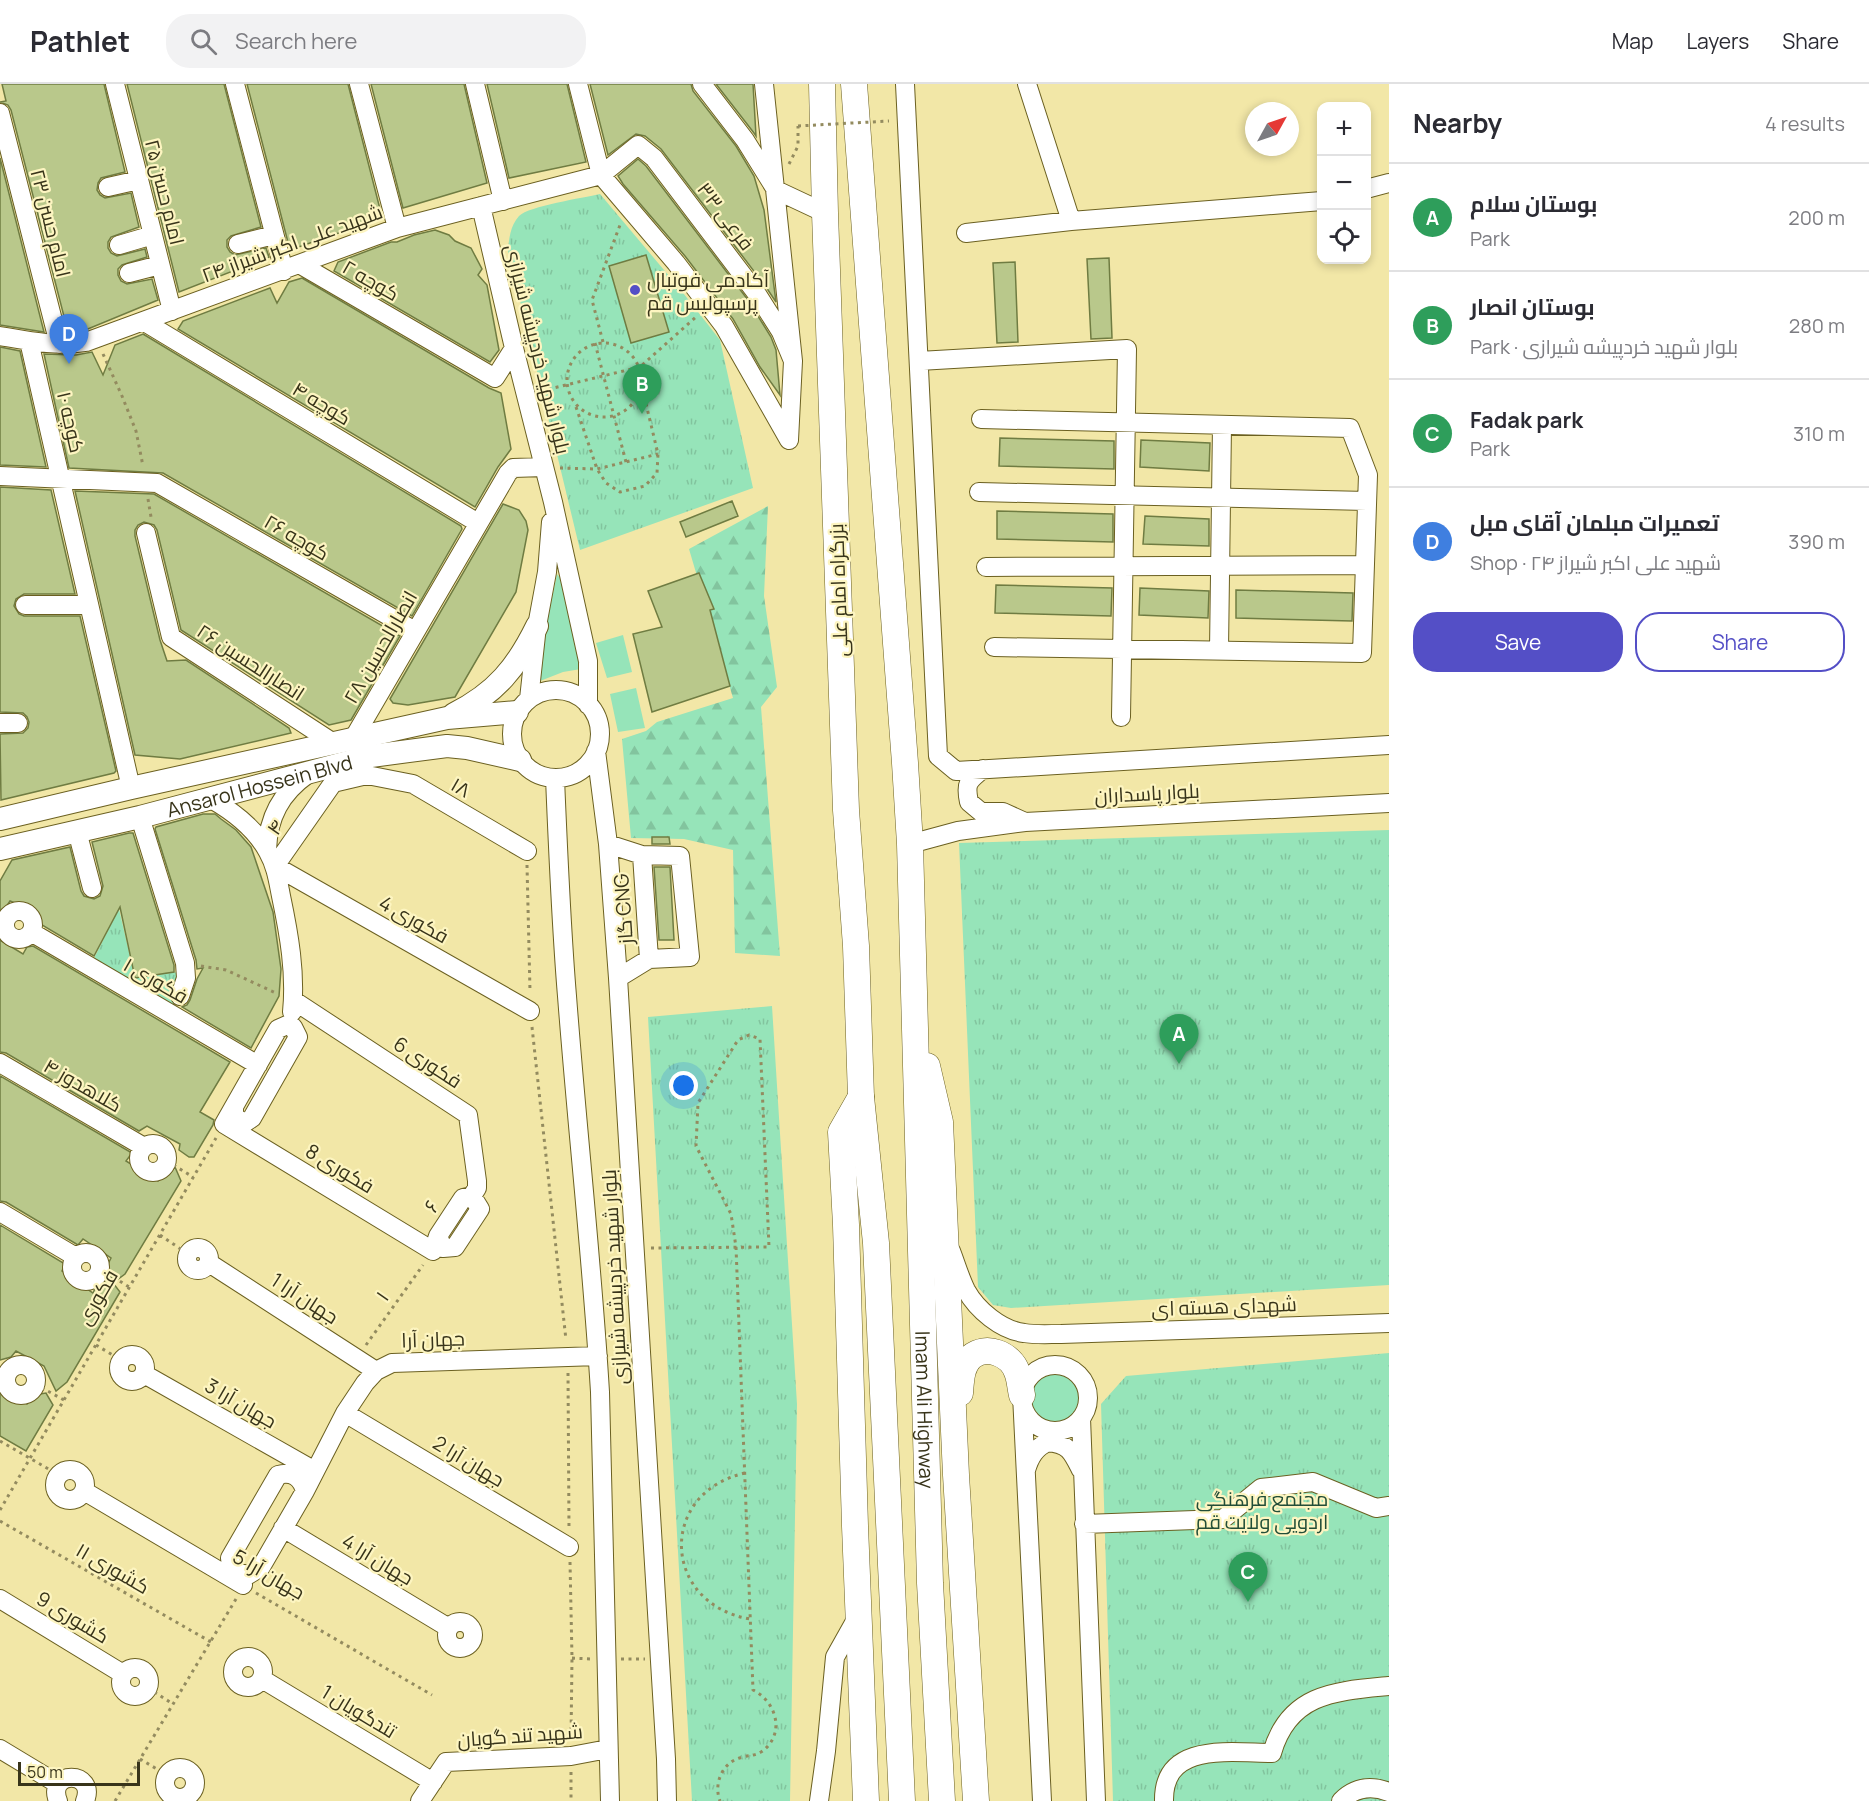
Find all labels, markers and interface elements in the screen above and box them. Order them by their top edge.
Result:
search box [166,14,586,68]
text: Pathlet [30,22,130,60]
icon: search [187,25,220,58]
text: Search here [235,26,357,56]
text: Map [1612,27,1653,55]
text: Layers [1686,27,1749,55]
text: Share [1782,27,1839,55]
north arrow [1245,102,1299,156]
map controls [1317,102,1371,264]
button: + [1317,102,1371,156]
text: Nearby [1413,105,1502,141]
text: 4 results [1765,110,1845,137]
street label: امام حسن ۲۵ [138,136,191,248]
button: − [1317,156,1371,210]
street label: امام حسن ۲۳ [24,166,77,280]
street label: فرعی ۳۳ [692,176,760,256]
text: بوستان سلام [1470,189,1597,219]
street label: شهید علی اکبر شیراز ۲۴ [198,198,386,288]
text: A [1426,204,1439,231]
text: 200 m [1788,204,1845,231]
button: locate [1317,210,1371,264]
text: Park [1470,225,1510,252]
street label: بلوار شهید خردپیشه شیرازی [499,241,577,457]
street label: کوچه ۲ [338,253,404,307]
place label: آکادمی فوتبال پرسپولیس قم [647,266,770,317]
marker: آکادمی فوتبال پرسپولیس قم [628,283,642,297]
text: بوستان انصار [1470,292,1595,322]
text: B [1426,312,1439,339]
text: 280 m [1789,312,1845,339]
pin: D [50,314,88,364]
text: Park · بلوار شهید خردپیشه شیرازی [1470,333,1738,360]
pin: B [622,364,662,414]
street label: کوچه ۴ [288,375,356,431]
street label: کوچه ۱۰ [51,389,91,455]
text: Fadak park [1470,405,1583,435]
text: C [1425,420,1440,447]
text: 310 m [1793,420,1845,447]
text: Park [1470,435,1510,462]
street label: کوچه ۲۶ [260,508,334,566]
text: تعمیرات مبلمان آقای مبل [1470,508,1719,538]
street label: بزرگراه امام علی [822,523,855,657]
text: D [1425,528,1440,555]
text: 390 m [1788,528,1845,555]
text: Shop · شهید علی اکبر شیراز ۲۴ [1470,549,1721,576]
street label: انصارالحسین ۲۸ [337,586,423,708]
button: Save [1413,612,1623,672]
button: Share [1635,612,1845,672]
street label: انصارالحسین ۲۶ [192,617,310,707]
street label: Ansarol Hossein Blvd [164,748,355,823]
street label: ۱۸ [446,771,476,803]
street label: بلوار پاسداران [1094,777,1200,809]
street label: ۴ [260,814,290,840]
street label: گاز CNG [607,873,639,946]
street label: فکوری 4 [374,889,454,949]
street label: فکوری ۱ [119,951,193,1009]
pin: A [1160,1014,1198,1064]
street label: فکوری 6 [389,1030,467,1094]
street label: کلاهدوز ۴ [39,1052,127,1118]
your location [669,1071,698,1100]
street label: فکوری 8 [301,1137,379,1199]
street label: بلوار شهید خردپیشه شیرازی [595,1169,633,1385]
street label: ۶ [417,1195,445,1217]
street label: فکوری [70,1264,124,1330]
street label: جهان آرا 1 [266,1266,344,1330]
street label: ۱ [369,1286,395,1306]
street label: شهدای هسته ای [1151,1290,1297,1322]
street label: جهان آرا [401,1324,465,1354]
street label: Imam Ali Highway [910,1331,941,1489]
street label: جهان آرا 3 [200,1372,282,1434]
street label: جهان آرا 2 [428,1429,510,1493]
park label: مجنمع فرهنگی اردویی ولایت قم [1196,1485,1329,1536]
street label: جهان آرا 4 [337,1527,419,1591]
street label: کشوری ۱۱ [71,1536,155,1600]
street label: جهان آرا 5 [228,1543,310,1605]
pin: C [1228,1552,1268,1602]
street label: کشوری 9 [31,1585,115,1649]
street label: تندگویان 1 [316,1678,402,1744]
street label: شهید تند گویان [456,1717,584,1753]
scale bar [18,1759,140,1786]
text: 50 m [27,1761,63,1783]

